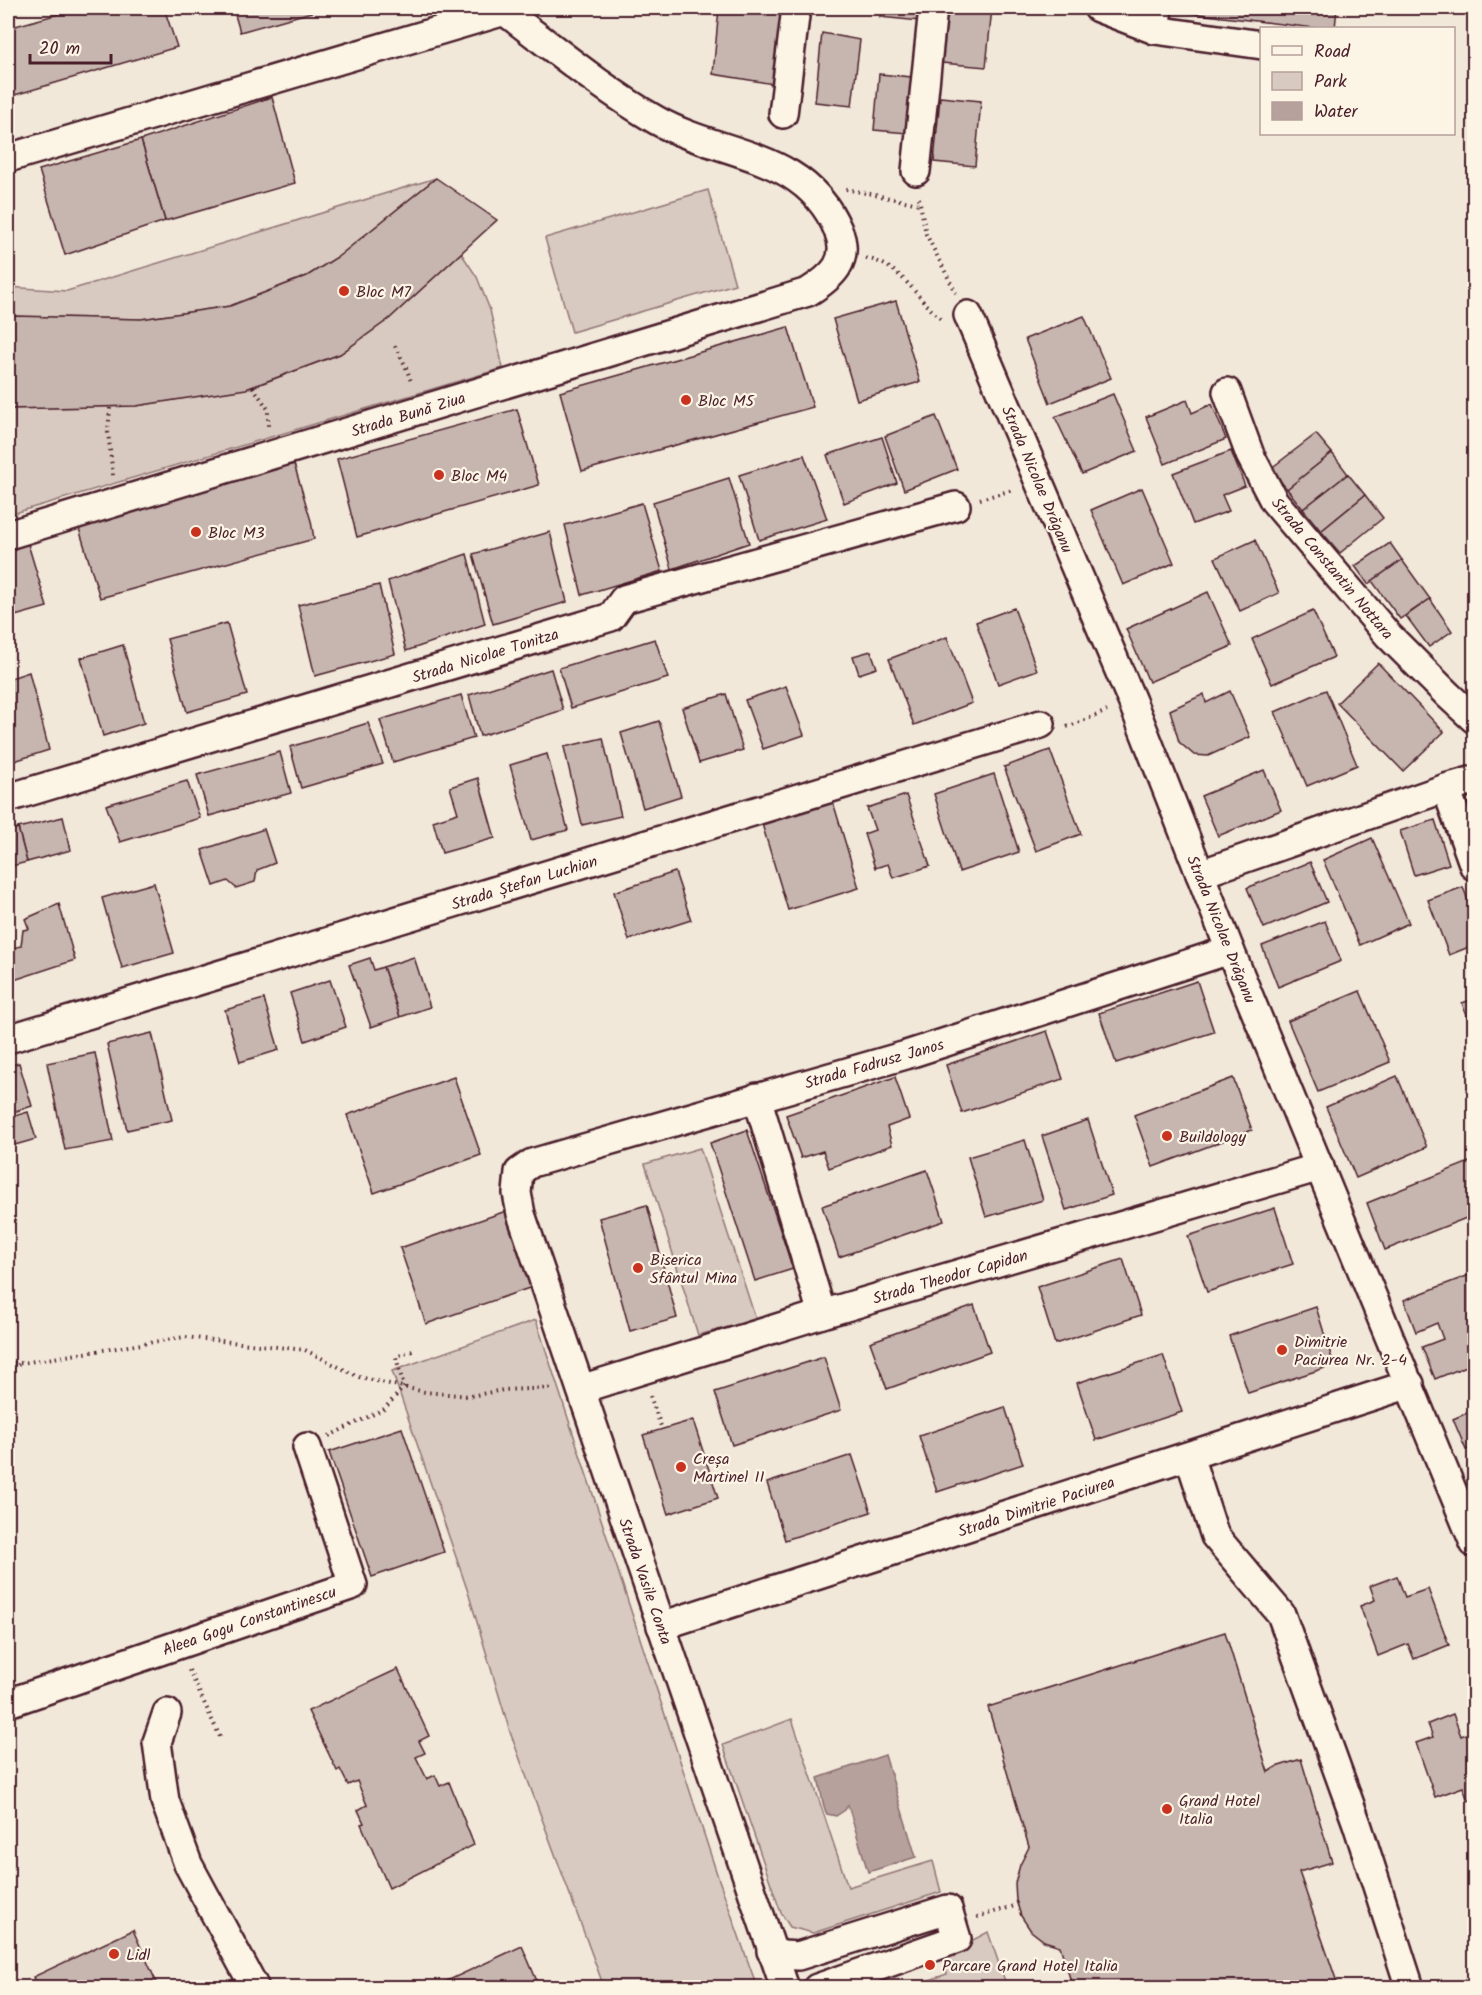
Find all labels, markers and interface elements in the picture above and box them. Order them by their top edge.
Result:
scale bar [30,27,111,65]
legend [1260,27,1455,135]
text: 20 m [39,35,80,64]
text: Road [1314,38,1351,67]
text: Park [1314,68,1347,97]
text: Water [1314,98,1359,127]
place label: Bloc M7 [356,280,412,305]
marker: Bloc M7 [337,284,351,298]
street label: Strada Bună Ziua [348,386,469,445]
place label: Bloc M5 [698,389,756,414]
marker: Bloc M5 [679,393,693,407]
street label: Strada Nicolae Drăganu [994,402,1079,557]
place label: Bloc M4 [451,464,508,489]
marker: Bloc M4 [432,468,446,482]
street label: Strada Constantin Nottara [1265,492,1399,646]
place label: Bloc M3 [208,521,265,546]
marker: Bloc M3 [189,525,203,539]
street label: Strada Nicolae Tonitza [409,622,562,691]
street label: Strada Ștefan Luchian [448,849,601,918]
street label: Strada Nicolae Drăganu [1179,852,1262,1008]
street label: Strada Fadrusz Janos [802,1033,947,1096]
place label: Buildology [1179,1125,1247,1150]
marker: Buildology [1160,1129,1174,1143]
street label: Strada Theodor Capidan [870,1243,1031,1312]
place label: Biserica Sfântul Mina [650,1248,737,1291]
marker: Biserica Sfântul Mina [631,1261,645,1275]
place label: Dimitrie Paciurea Nr. 2-4 [1294,1330,1407,1373]
marker: Dimitrie Paciurea Nr. 2-4 [1275,1343,1289,1357]
place label: Creșa Martinel II [693,1447,764,1490]
marker: Creșa Martinel II [674,1460,688,1474]
street label: Strada Dimitrie Paciurea [955,1470,1118,1545]
street label: Strada Vasile Conta [611,1515,678,1648]
street label: Aleea Gogu Constantinescu [159,1580,340,1663]
place label: Grand Hotel Italia [1179,1789,1260,1832]
marker: Grand Hotel Italia [1160,1802,1174,1816]
place label: Lidl [126,1943,151,1968]
marker: Lidl [107,1947,121,1961]
place label: Parcare Grand Hotel Italia [942,1954,1118,1979]
marker: Parcare Grand Hotel Italia [923,1958,937,1972]

